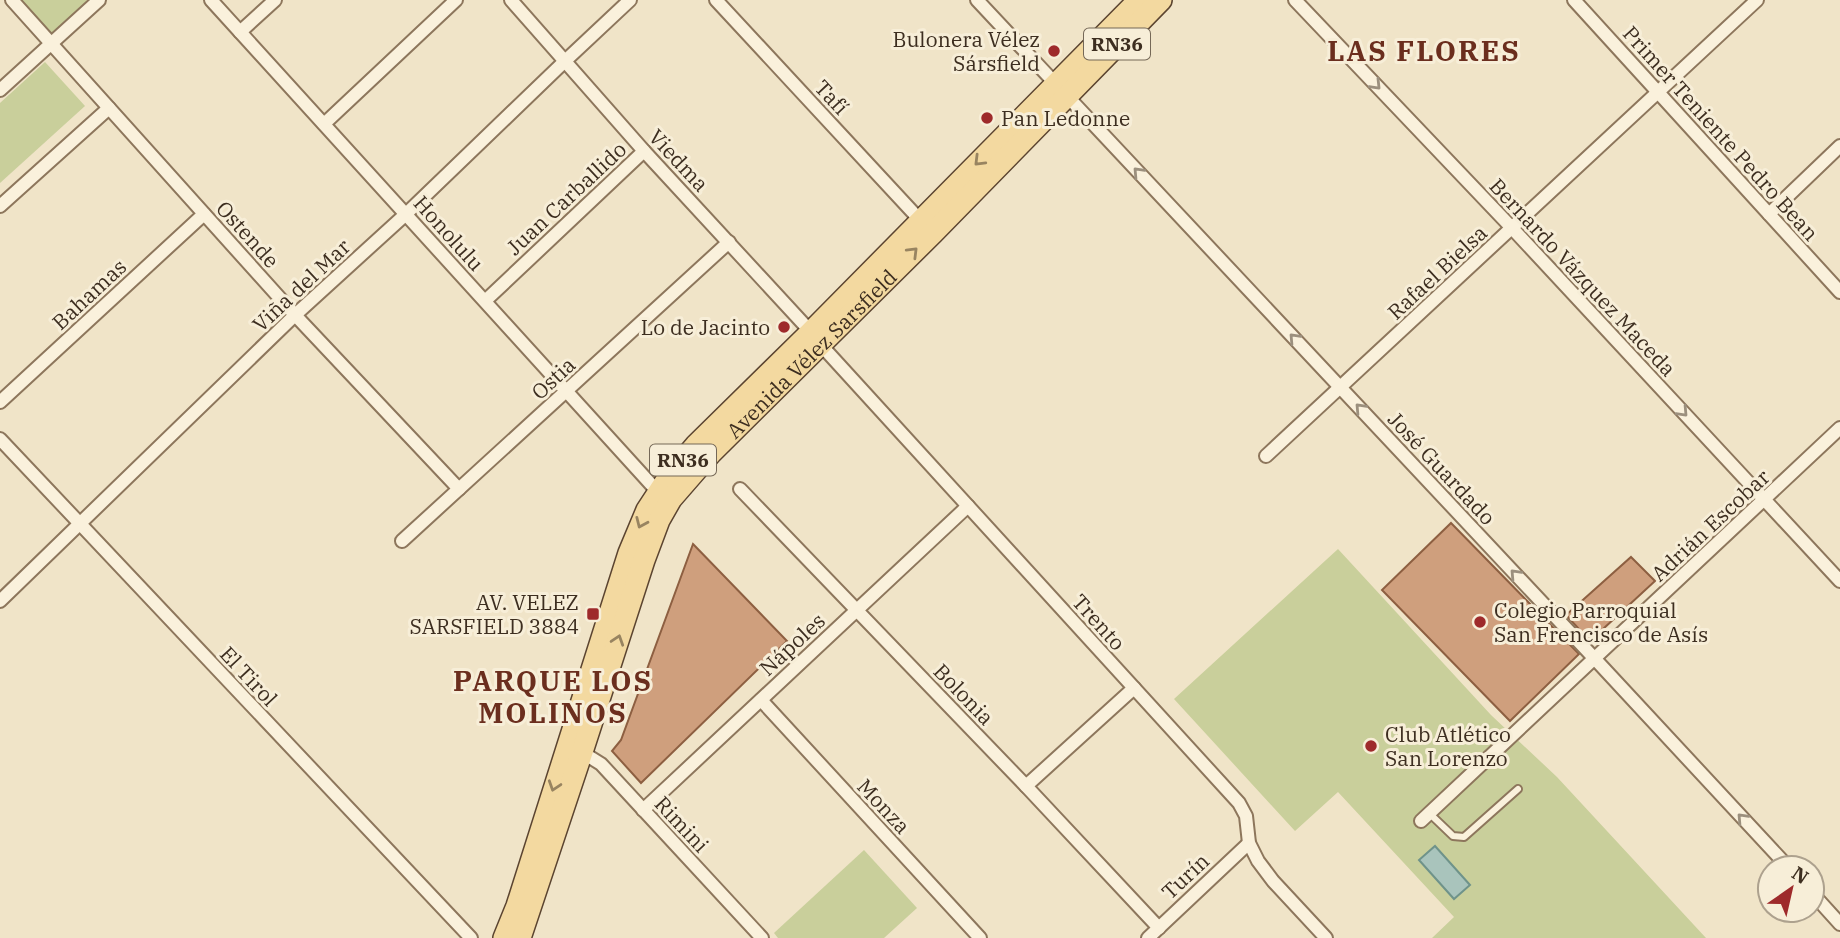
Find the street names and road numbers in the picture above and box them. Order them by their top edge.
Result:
street label: Primer Teniente Pedro Bean [1617,20,1825,246]
road number: RN36 [1084,28,1150,60]
street label: Tafí [809,74,855,120]
street label: Viedma [643,123,715,197]
street label: Juan Carballido [500,135,632,261]
street label: Bernardo Vázquez Maceda [1484,172,1682,382]
street label: Honolulu [408,189,490,277]
street label: Ostende [210,194,286,274]
street label: Rafael Bielsa [1381,219,1493,325]
street label: Viña del Mar [246,232,356,338]
street label: Bahamas [46,252,132,336]
street label: Avenida Vélez Sarsfield [720,263,903,444]
street label: Ostia [525,350,581,406]
street label: José Guardado [1382,405,1502,531]
road number: RN36 [650,444,716,475]
street label: Adrián Escobar [1645,462,1776,587]
street label: Trento [1066,588,1132,656]
street label: Nápoles [753,606,831,682]
street label: El Tirol [214,640,284,712]
street label: Bolonia [928,657,1000,731]
street label: Monza [851,772,917,840]
street label: Rimini [649,790,715,858]
street label: Turín [1155,847,1215,905]

